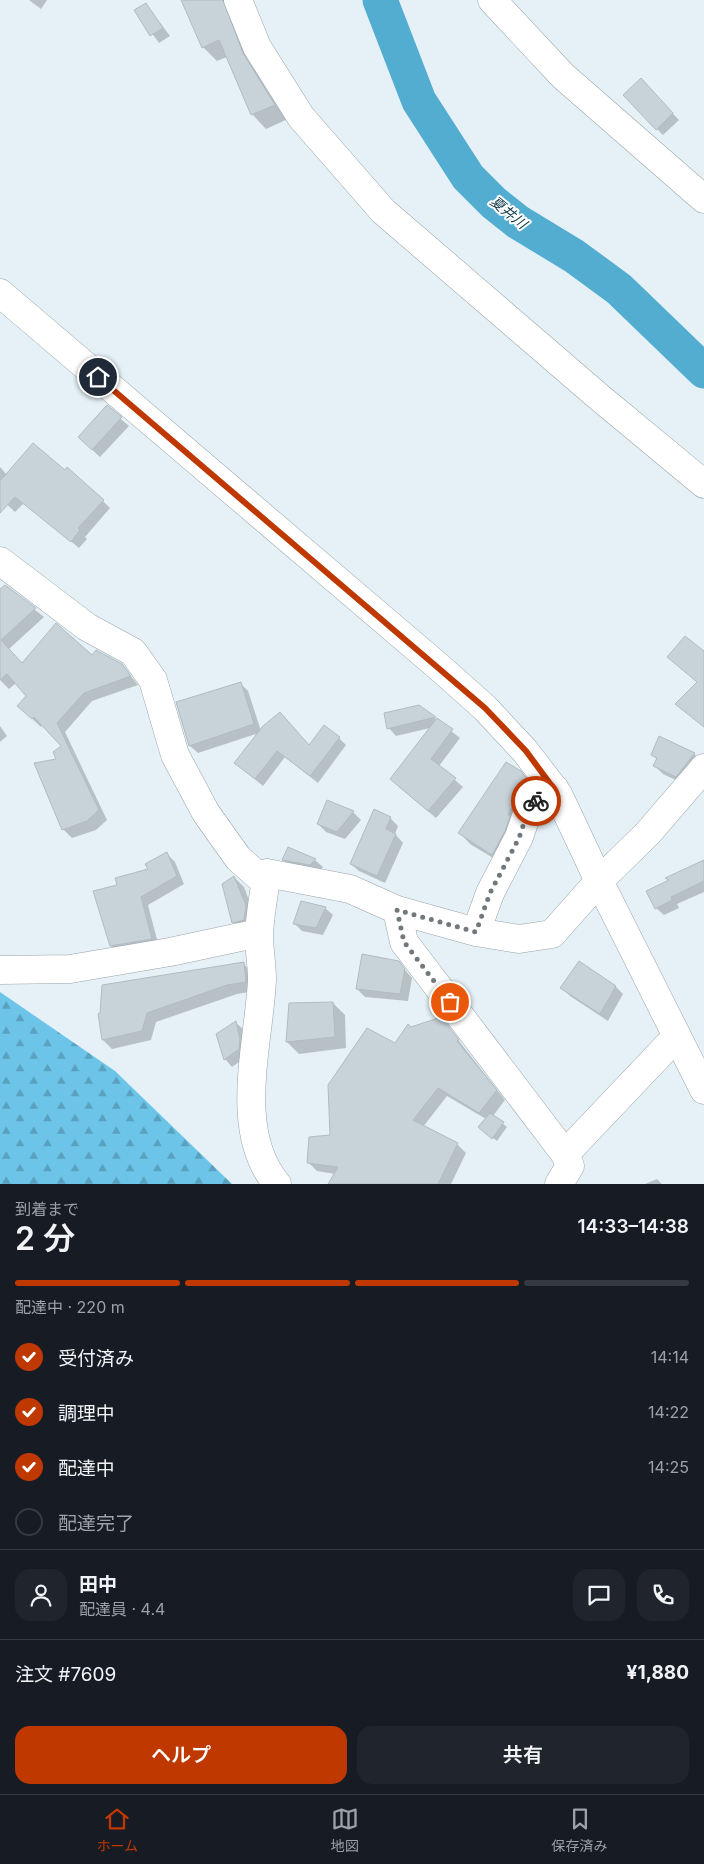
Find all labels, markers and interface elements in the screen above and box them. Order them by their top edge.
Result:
water label: 夏井川 [487,192,532,233]
pin [77,356,119,398]
icon: home [84,363,112,391]
courier [511,776,561,826]
icon: bike [522,787,550,815]
pin [429,981,471,1023]
icon: bag [436,988,464,1016]
text: 到着まで [15,1199,79,1219]
text: 14:33–14:38 [578,1215,689,1238]
text: 2 分 [15,1219,75,1258]
text: 配達中 · 220 m [15,1297,125,1317]
icon: check [15,1343,43,1371]
text: 受付済み [58,1347,134,1370]
text: 14:14 [651,1347,689,1367]
icon: check [15,1398,43,1426]
text: 調理中 [58,1402,115,1425]
text: 14:22 [648,1402,689,1422]
icon: check [15,1453,43,1481]
text: 配達中 [58,1457,115,1480]
text: 14:25 [648,1457,689,1477]
text: 配達完了 [58,1512,134,1535]
button: person [15,1569,67,1621]
button: chat [573,1569,625,1621]
button: phone [637,1569,689,1621]
text: 田中 [79,1573,117,1596]
text: 配達員 · 4.4 [79,1599,165,1619]
text: ¥1,880 [627,1661,689,1684]
text: 注文 #7609 [15,1663,116,1686]
button: ヘルプ [15,1726,347,1784]
button: 共有 [357,1726,689,1784]
tab: ホーム [96,1805,138,1855]
tab: 地図 [331,1805,359,1855]
tab: 保存済み [552,1805,608,1855]

